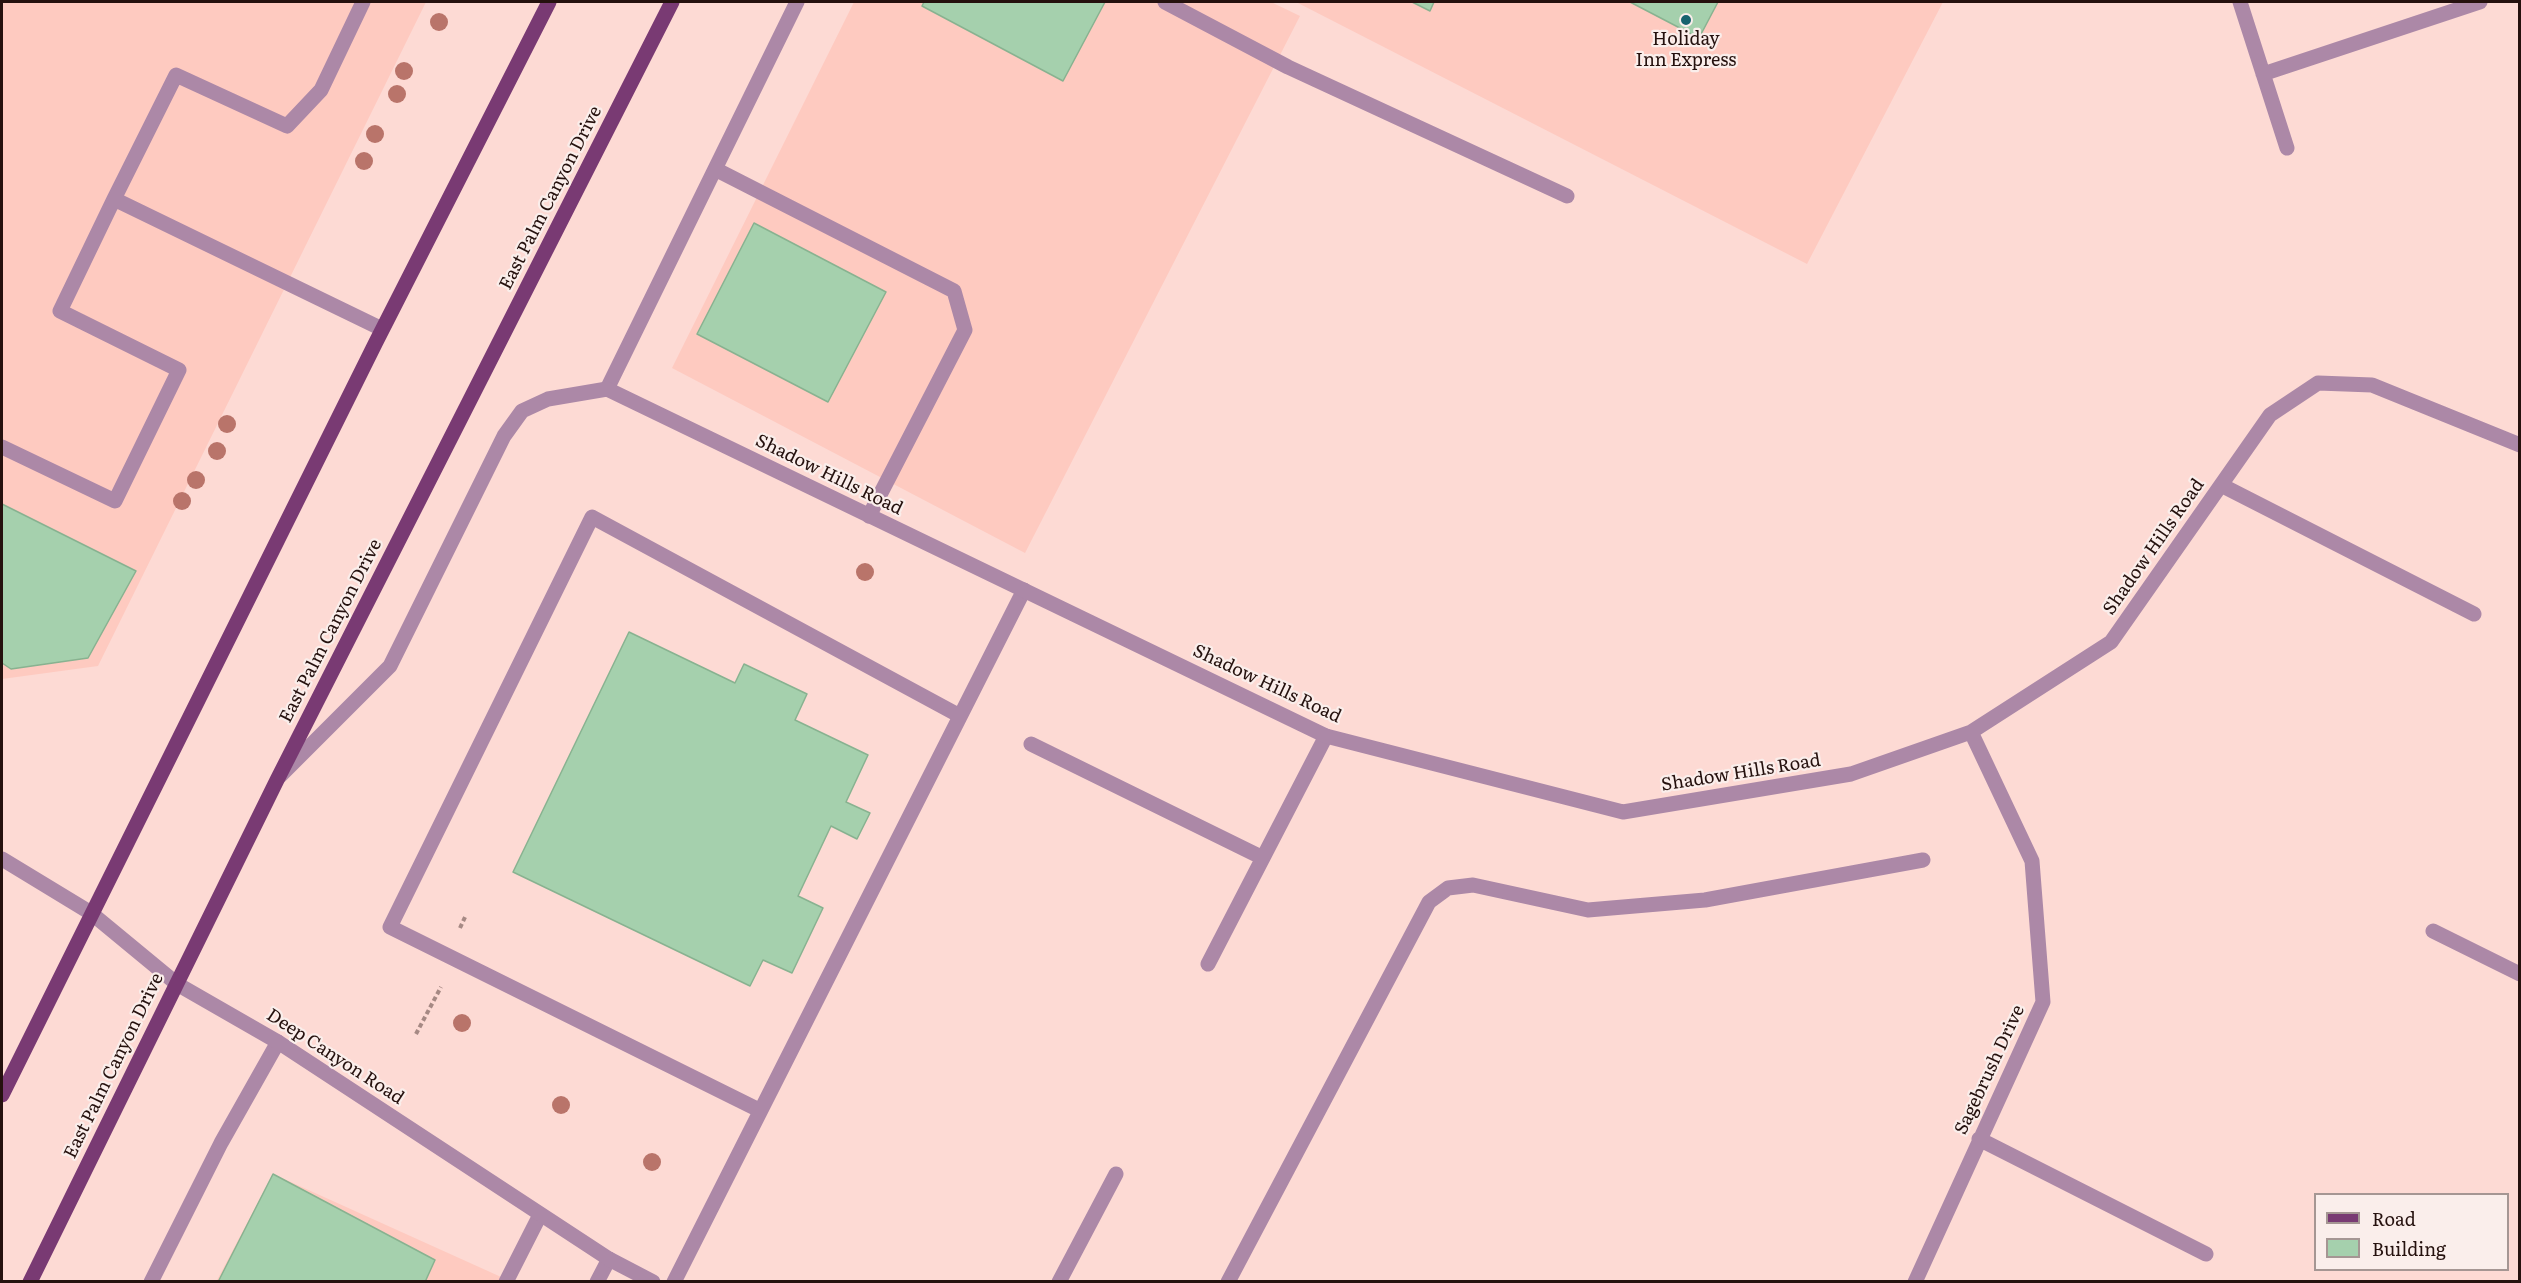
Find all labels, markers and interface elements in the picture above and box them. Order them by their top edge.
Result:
marker: Holiday Inn Express [1679,13,1693,27]
place label: Holiday Inn Express [1636,29,1736,72]
street label: East Palm Canyon Drive [495,103,607,293]
street label: Shadow Hills Road [752,430,906,520]
street label: Shadow Hills Road [2099,475,2209,619]
street label: East Palm Canyon Drive [275,536,387,726]
street label: Shadow Hills Road [1189,640,1345,728]
street label: Shadow Hills Road [1660,750,1822,796]
street label: East Palm Canyon Drive [60,970,168,1162]
street label: Sagebrush Drive [1951,1002,2029,1138]
street label: Deep Canyon Road [262,1005,408,1109]
legend [2314,1193,2509,1271]
text: Road [2372,1205,2416,1232]
text: Building [2372,1235,2446,1262]

